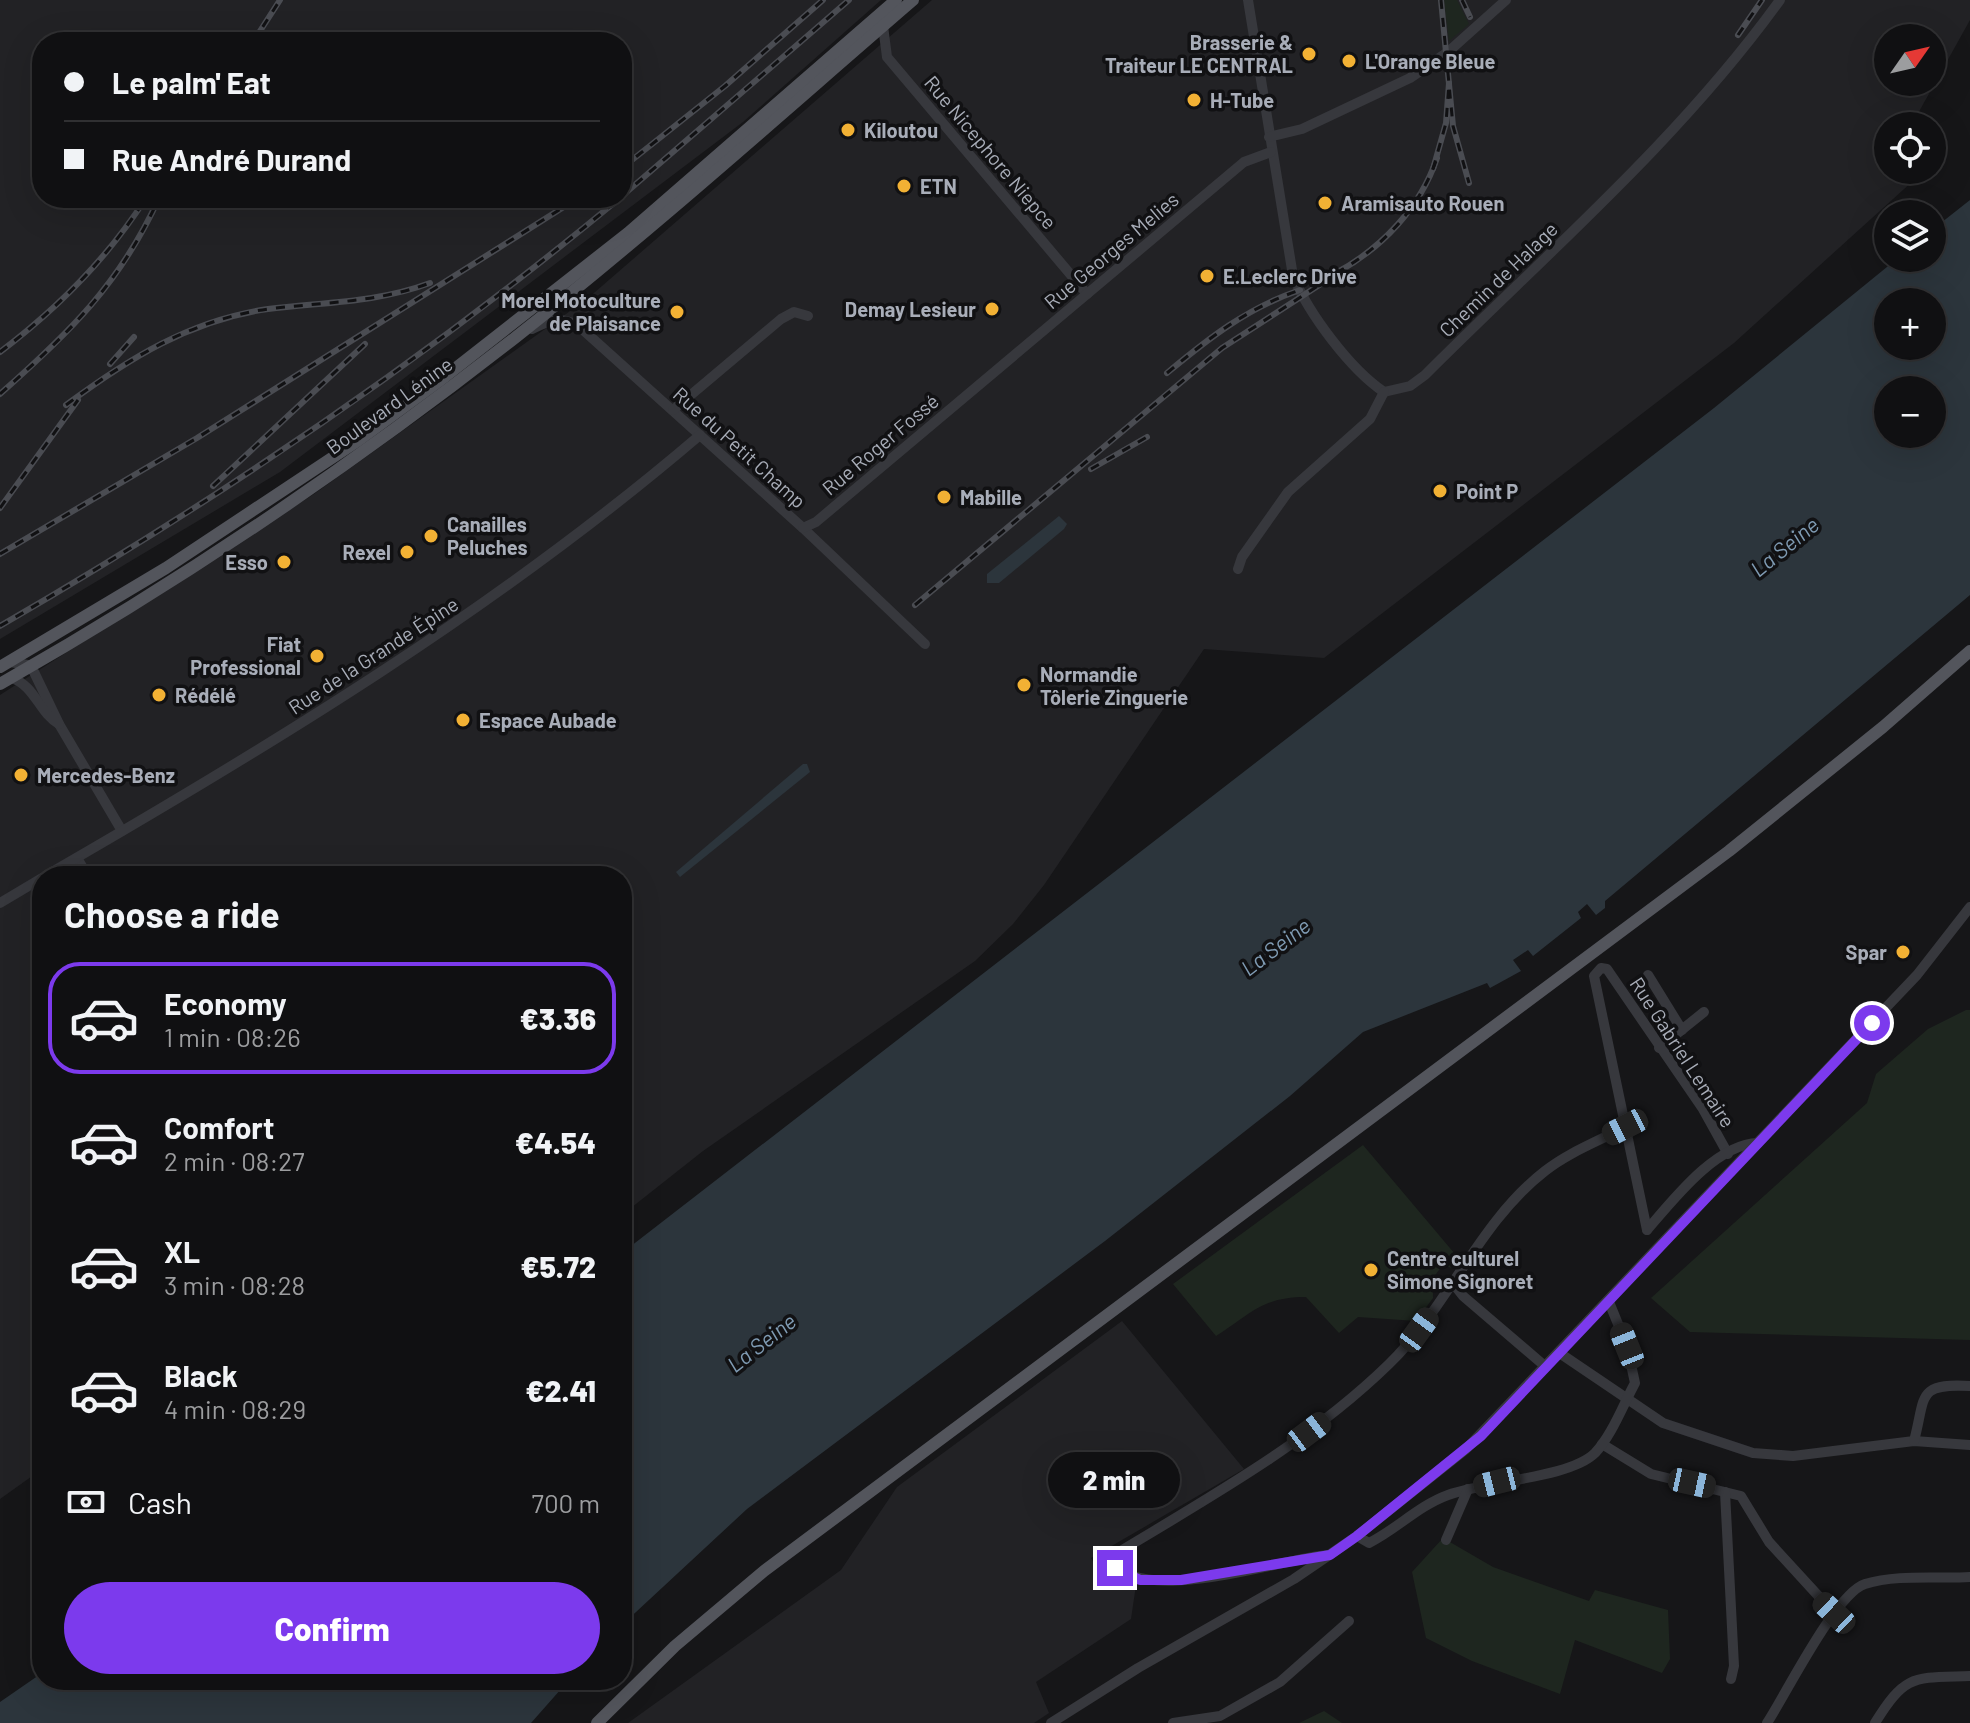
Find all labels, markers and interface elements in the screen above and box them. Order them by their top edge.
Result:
north arrow [1874,24,1946,96]
map controls [1874,24,1946,448]
place label: Brasserie & Traiteur LE CENTRAL [1105,30,1293,77]
marker: Brasserie & Traiteur LE CENTRAL [1300,45,1318,63]
place label: L'Orange Bleue [1365,49,1495,73]
marker: L'Orange Bleue [1340,52,1358,70]
text: Le palm' Eat [112,64,271,100]
street label: Rue Nicephore Niepce [920,70,1062,234]
place label: H-Tube [1210,88,1274,112]
marker: H-Tube [1185,91,1203,109]
button: locate [1874,112,1946,184]
place label: Kiloutou [864,118,938,142]
marker: Kiloutou [839,121,857,139]
text: Rue André Durand [112,141,351,177]
place label: ETN [920,174,957,198]
marker: ETN [895,177,913,195]
street label: Rue Georges Melies [1039,187,1183,313]
place label: Aramisauto Rouen [1341,191,1504,215]
marker: Aramisauto Rouen [1316,194,1334,212]
button: layers [1874,200,1946,272]
street label: Chemin de Halage [1434,217,1562,341]
place label: E.Leclerc Drive [1223,264,1357,288]
marker: E.Leclerc Drive [1198,267,1216,285]
place label: Morel Motoculture de Plaisance [501,288,661,335]
button: + [1874,288,1946,360]
place label: Demay Lesieur [845,297,976,321]
marker: Demay Lesieur [983,300,1001,318]
marker: Morel Motoculture de Plaisance [668,303,686,321]
street label: Boulevard Lénine [321,351,457,459]
button: − [1874,376,1946,448]
street label: Rue du Petit Champ [669,381,811,513]
street label: Rue Roger Fossé [817,388,943,500]
place label: Point P [1456,479,1518,503]
marker: Point P [1431,482,1449,500]
place label: Mabille [960,485,1022,509]
marker: Mabille [935,488,953,506]
water label: La Seine [1745,511,1823,581]
place label: Canailles Peluches [447,512,528,559]
marker: Canailles Peluches [422,527,440,545]
place label: Rexel [343,540,391,564]
marker: Rexel [398,543,416,561]
place label: Esso [225,550,268,574]
marker: Esso [275,553,293,571]
street label: Rue de la Grande Épine [284,591,462,719]
place label: Fiat Professional [190,632,301,679]
marker: Fiat Professional [308,647,326,665]
place label: Normandie Tôlerie Zinguerie [1040,662,1188,709]
marker: Normandie Tôlerie Zinguerie [1015,676,1033,694]
place label: Rédélé [175,683,236,707]
marker: Rédélé [150,686,168,704]
place label: Espace Aubade [479,708,617,732]
marker: Espace Aubade [454,711,472,729]
place label: Mercedes-Benz [37,763,175,787]
marker: Mercedes-Benz [12,766,30,784]
text: Choose a ride [64,892,280,935]
water label: La Seine [1235,912,1315,980]
place label: Spar [1846,940,1887,964]
marker: Spar [1894,943,1912,961]
street label: Rue Gabriel Lemaire [1625,972,1741,1132]
icon: car [68,982,140,1054]
text: Economy [164,985,287,1021]
text: €3.36 [520,1000,596,1036]
route start [1854,1005,1890,1041]
text: 1 min · 08:26 [164,1021,301,1052]
car [1598,1105,1652,1149]
icon: car [68,1106,140,1178]
text: Comfort [164,1109,274,1145]
text: €4.54 [515,1124,596,1160]
text: 2 min · 08:27 [164,1145,304,1176]
icon: car [68,1230,140,1302]
text: XL [164,1233,200,1269]
place label: Centre culturel Simone Signoret [1387,1246,1533,1293]
text: €5.72 [520,1248,596,1284]
marker: Centre culturel Simone Signoret [1362,1261,1380,1279]
text: 3 min · 08:28 [164,1269,305,1300]
car [1395,1304,1443,1356]
water label: La Seine [721,1307,801,1377]
car [1607,1319,1647,1373]
icon: car [68,1354,140,1426]
text: Black [164,1357,238,1393]
text: €2.41 [525,1372,596,1408]
text: 4 min · 08:29 [164,1393,306,1424]
car [1283,1408,1335,1456]
callout: 2 min [1049,1452,1181,1508]
text: 2 min [1083,1464,1145,1495]
car [1471,1465,1523,1499]
car [1666,1466,1718,1500]
icon: cash [64,1480,108,1524]
text: Cash [128,1484,192,1520]
text: 700 m [532,1487,600,1518]
route end [1097,1550,1133,1586]
button: Confirm [64,1582,600,1674]
car [1808,1588,1860,1638]

